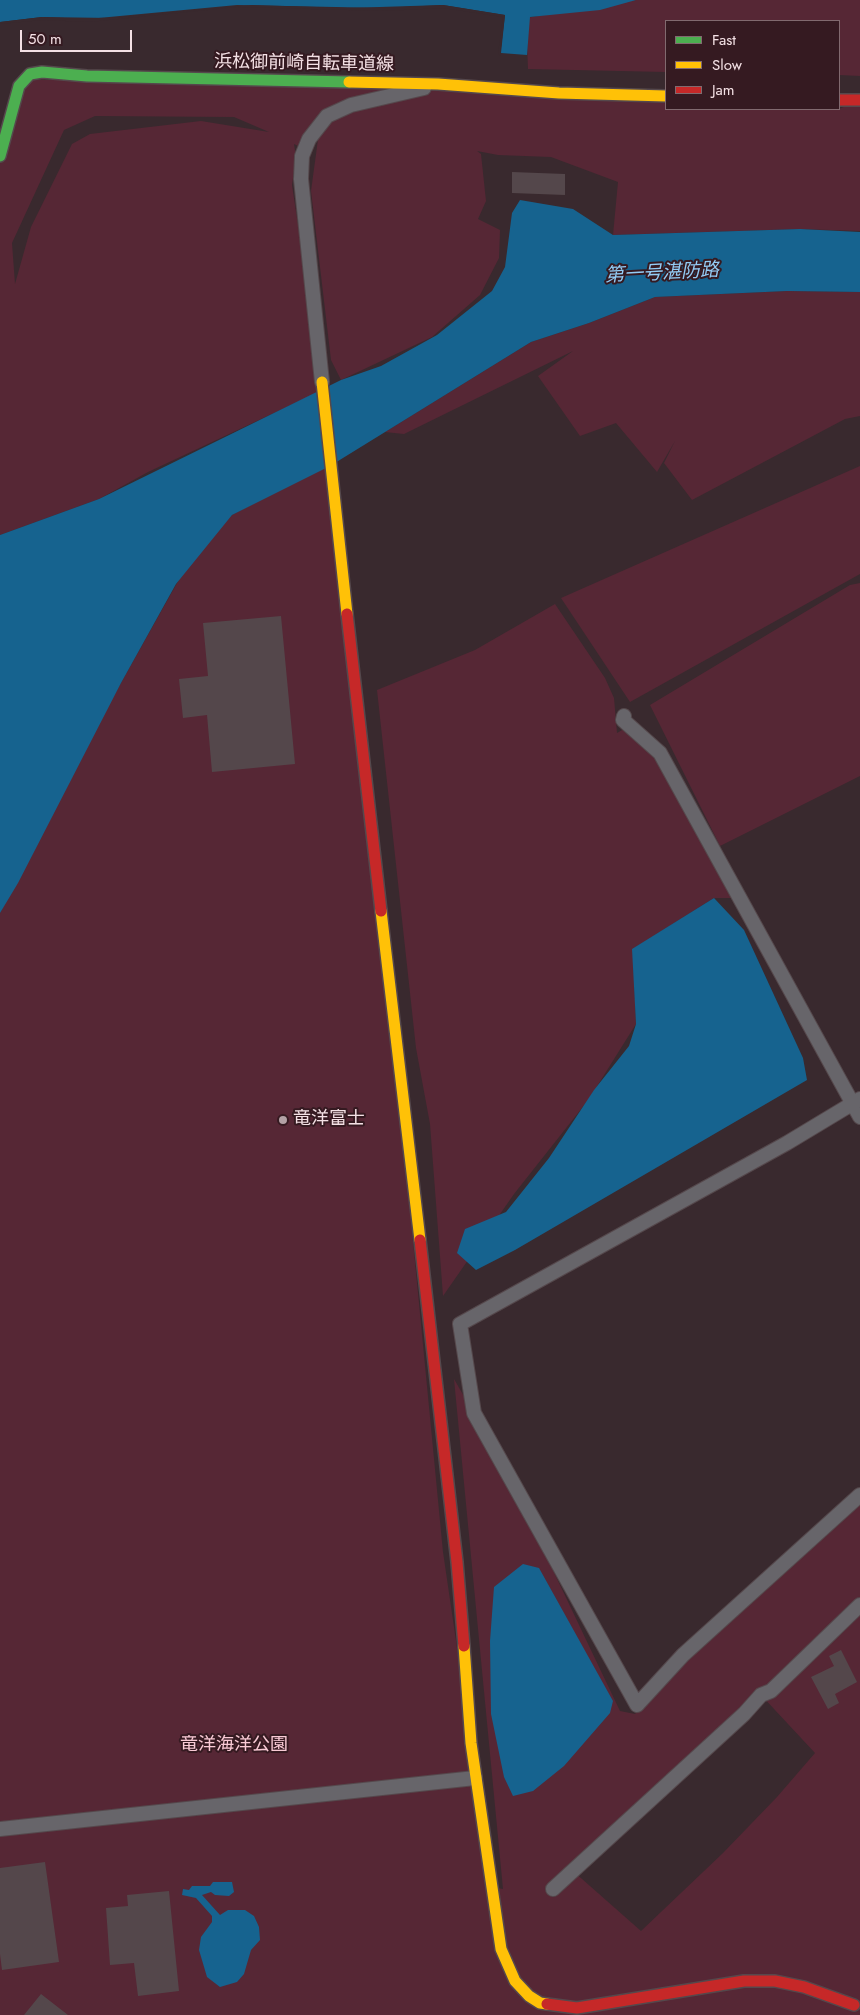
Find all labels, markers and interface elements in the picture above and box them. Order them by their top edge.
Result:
scale bar [22,20,135,52]
legend [665,20,840,110]
text: 50 m [28,28,62,50]
text: Fast [712,29,736,51]
street label: 浜松御前崎自転車道線 [214,52,394,76]
text: Slow [712,54,742,76]
text: Jam [712,79,735,101]
water label: 第一号湛防路 [604,260,720,288]
place label: 竜洋富士 [293,1109,365,1131]
marker: 竜洋富士 [277,1114,289,1126]
park label: 竜洋海洋公園 [180,1735,288,1757]

